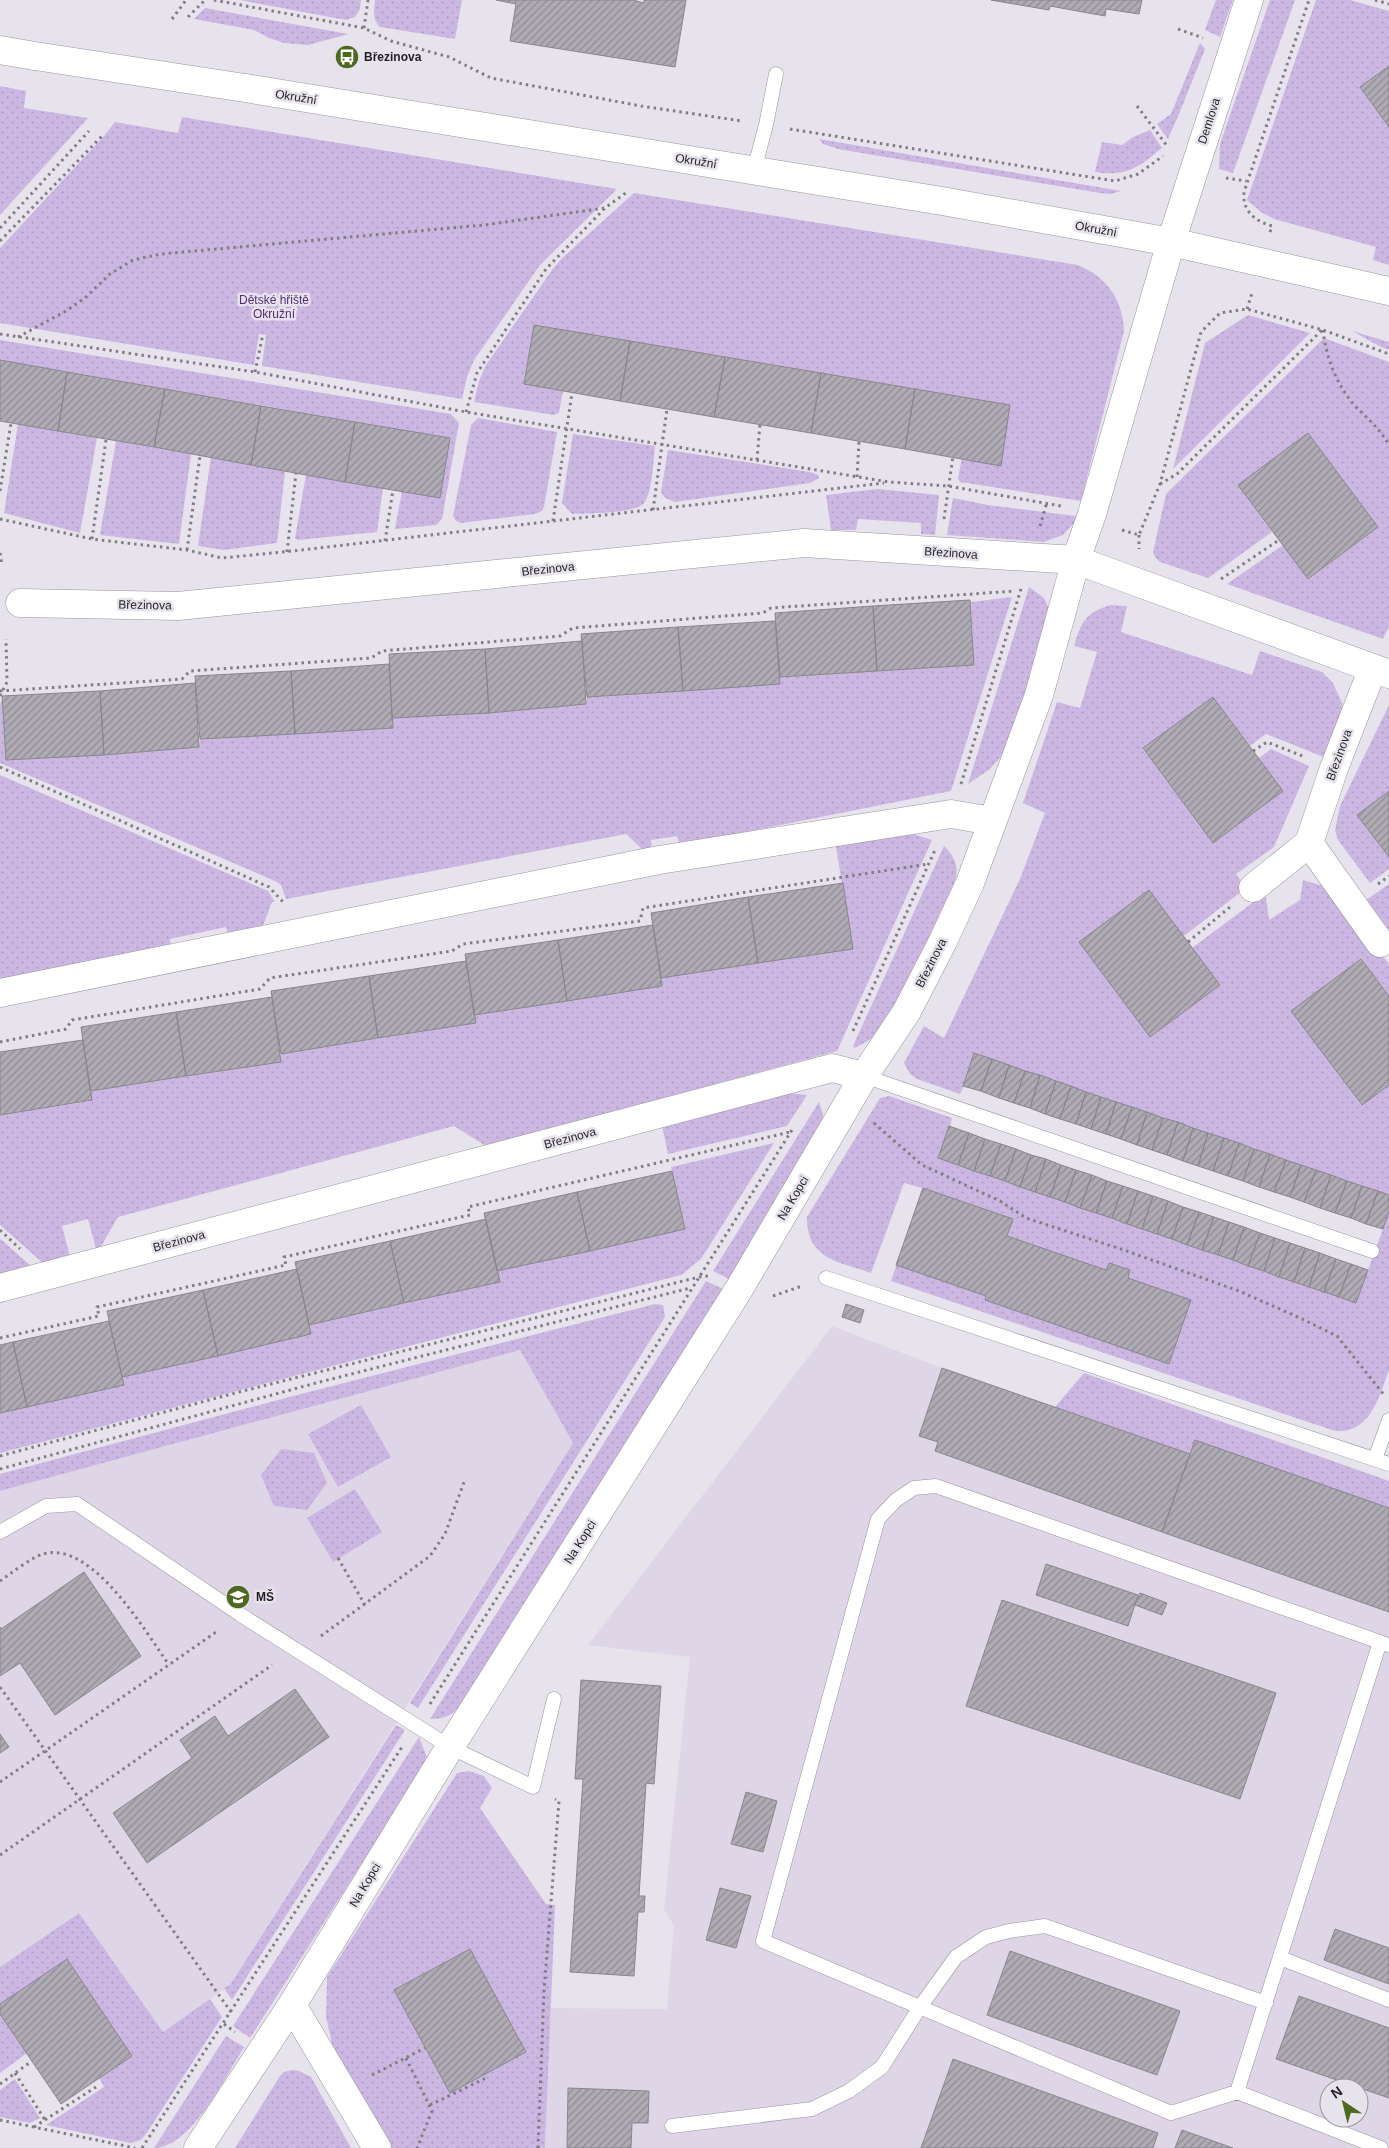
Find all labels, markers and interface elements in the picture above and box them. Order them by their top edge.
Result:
bus stop icon: Březinova [334,44,360,70]
place label: Březinova [364,50,422,64]
street label: Okružní [274,87,318,107]
street label: Demlova [1195,96,1223,146]
street label: Okružní [674,151,718,171]
street label: Okružní [1074,218,1119,240]
park label: Dětské hřiště Okružní [239,293,309,321]
street label: Březinova [924,544,978,562]
street label: Březinova [521,559,576,579]
street label: Březinova [118,598,172,612]
street label: Březinova [1323,727,1355,782]
street label: Březinova [913,936,949,990]
street label: Březinova [542,1124,598,1152]
street label: Na Kopci [774,1174,812,1222]
street label: Březinova [151,1227,207,1255]
street label: Na Kopci [561,1518,599,1566]
school or university icon: MŠ [225,1584,251,1610]
place label: MŠ [256,1589,274,1604]
street label: Na Kopci [346,1861,384,1909]
north arrow [1319,2078,1369,2128]
text: N [1328,2083,1345,2102]

